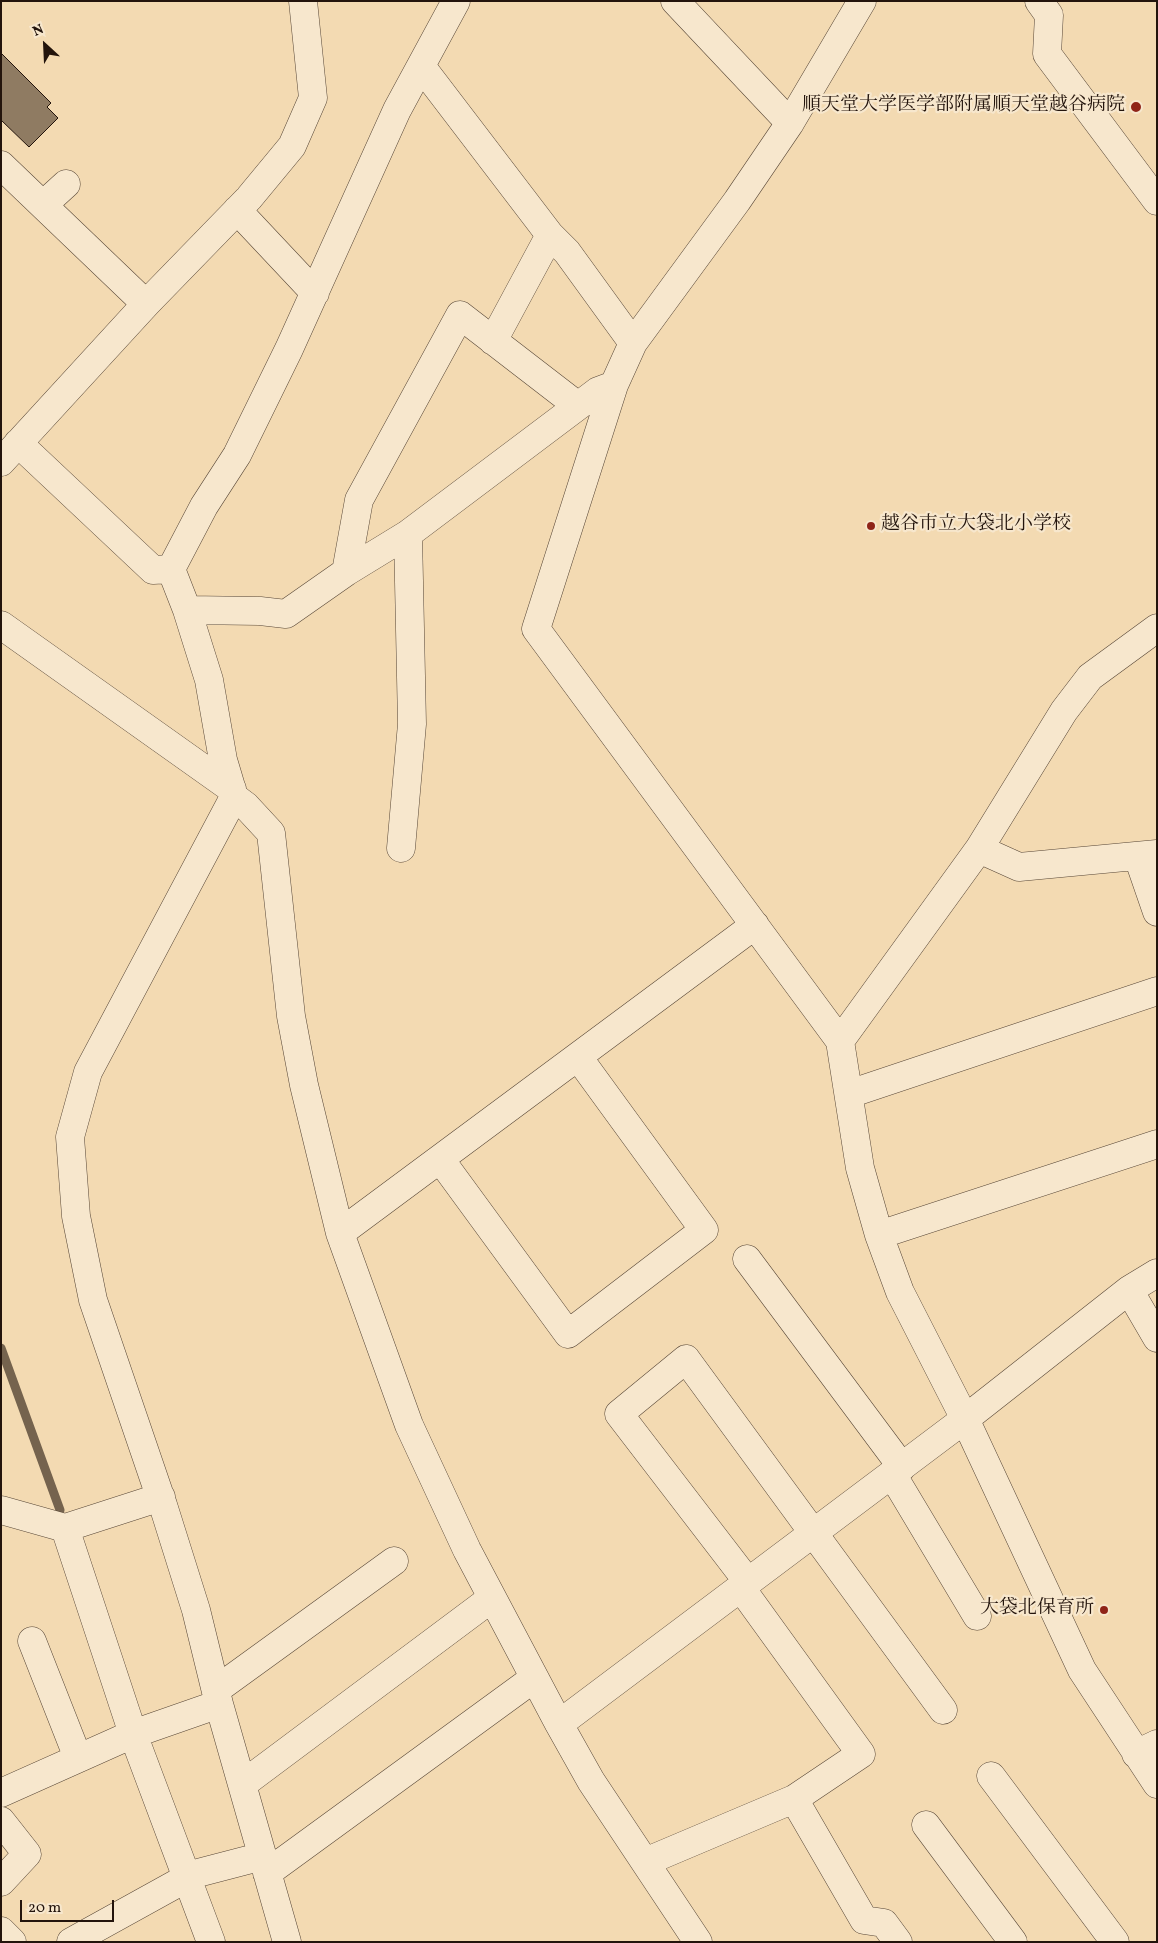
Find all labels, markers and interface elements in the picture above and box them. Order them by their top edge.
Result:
north arrow [20,20,70,70]
text: N [30,20,47,42]
place label: 順天堂大学医学部附属順天堂越谷病院 [802,96,1125,118]
marker: 順天堂大学医学部附属順天堂越谷病院 [1129,100,1143,114]
place label: 越谷市立大袋北小学校 [881,515,1071,537]
marker: 越谷市立大袋北小学校 [865,520,877,532]
place label: 大袋北保育所 [980,1599,1094,1621]
marker: 大袋北保育所 [1098,1604,1110,1616]
scale bar [22,1890,116,1922]
text: 20 m [28,1898,61,1919]

